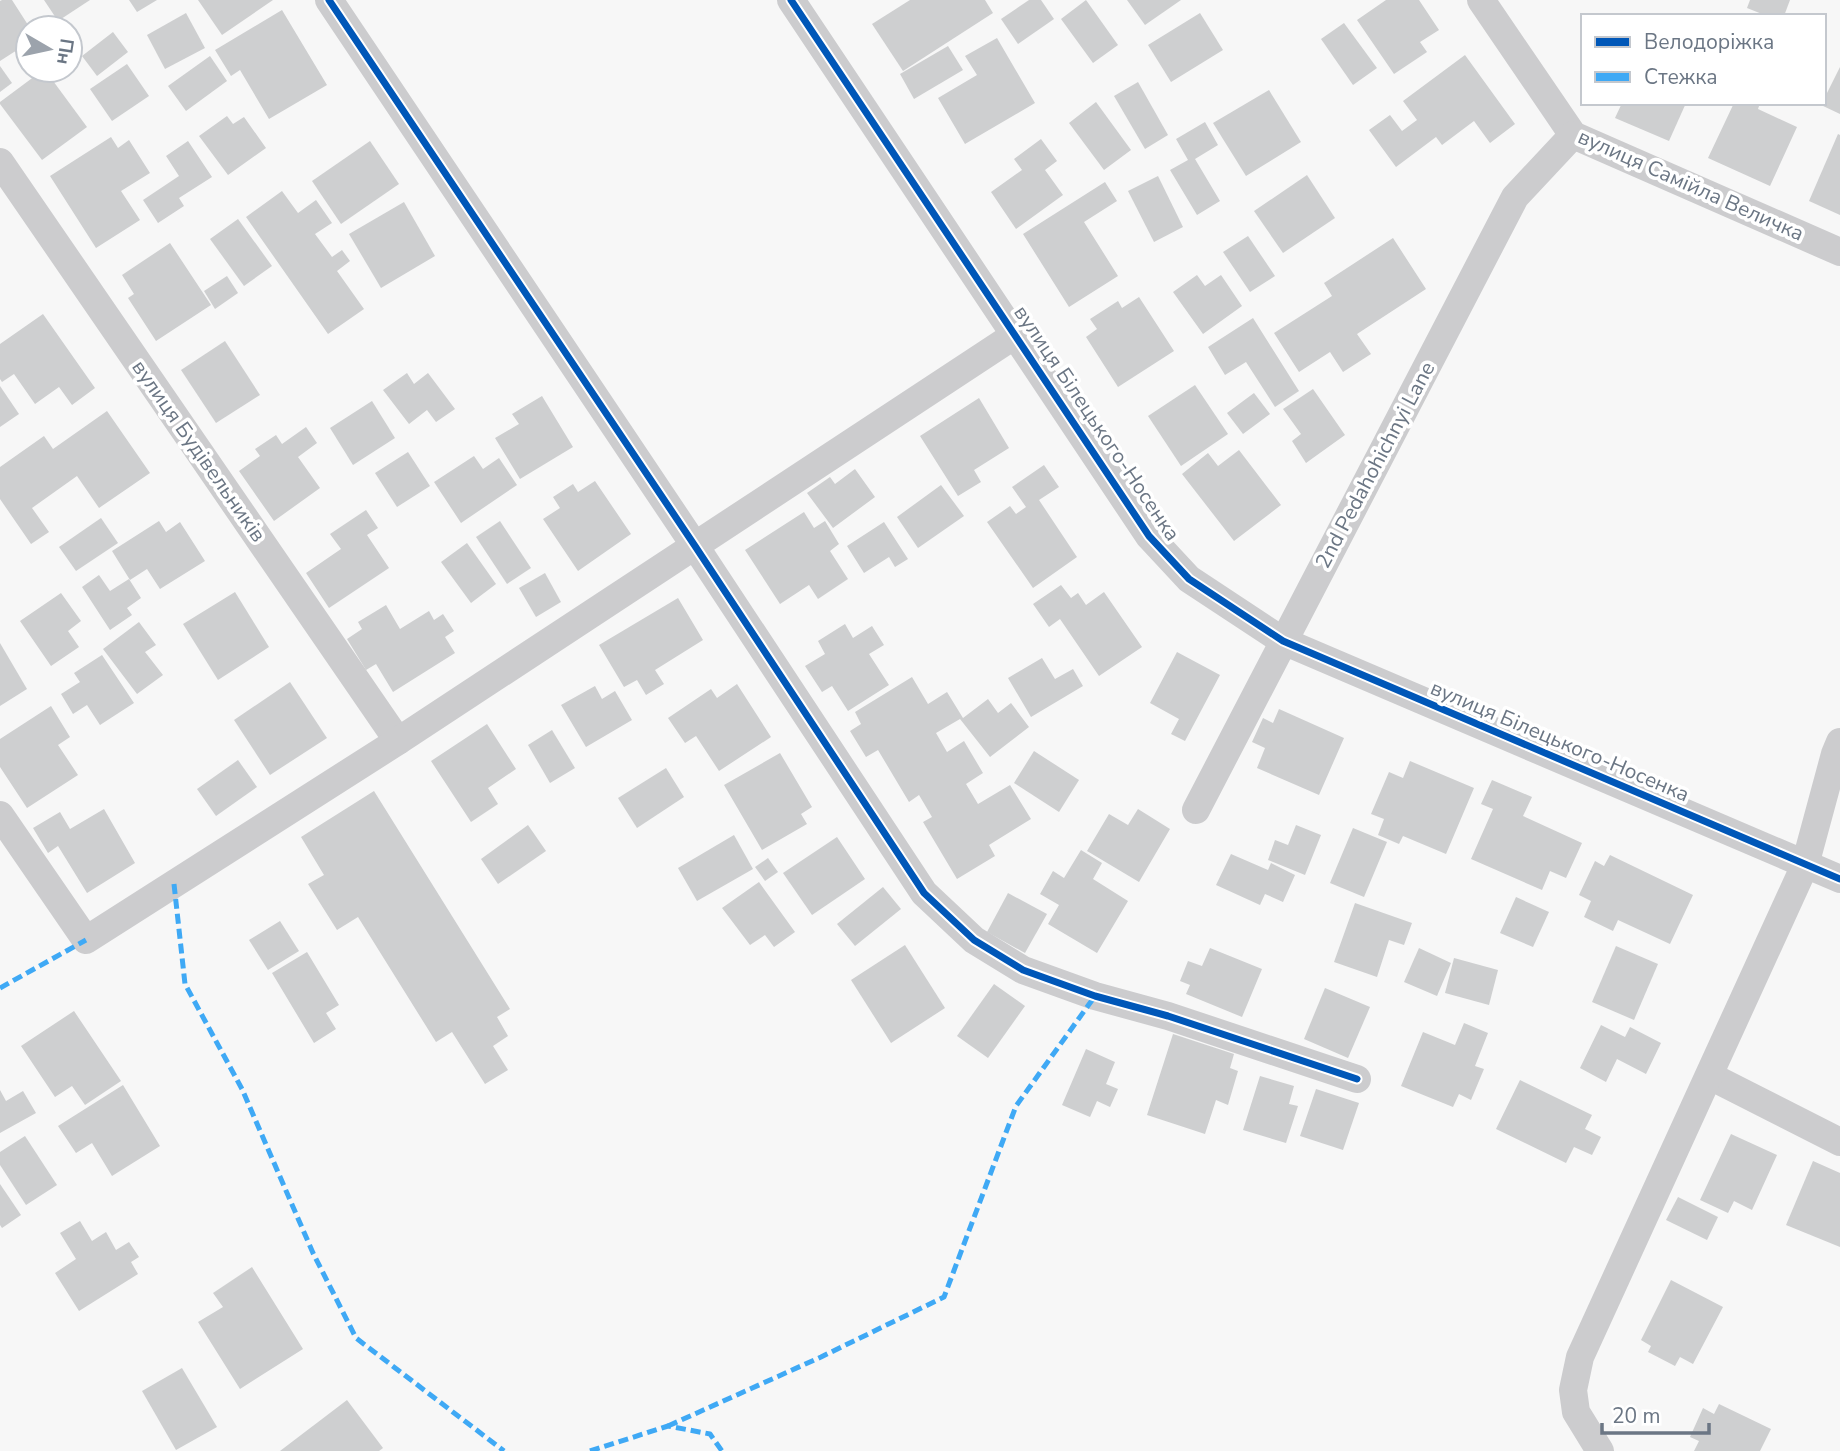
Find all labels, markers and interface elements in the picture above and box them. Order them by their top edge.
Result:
north arrow [14,14,84,84]
legend [1581,14,1826,105]
text: Велодоріжка [1644,28,1774,56]
text: Пн [50,37,80,66]
text: Стежка [1644,63,1718,91]
street label: вулиця Самійла Величка [1574,122,1808,248]
street label: вулиця Білецького-Носенка [1007,300,1187,546]
street label: вулиця Будівельників [126,355,272,547]
street label: 2nd Pedahohichnyi Lane [1309,357,1441,573]
street label: вулиця Білецького-Носенка [1426,674,1694,808]
scale bar [1602,1392,1709,1436]
text: 20 m [1612,1402,1661,1430]

